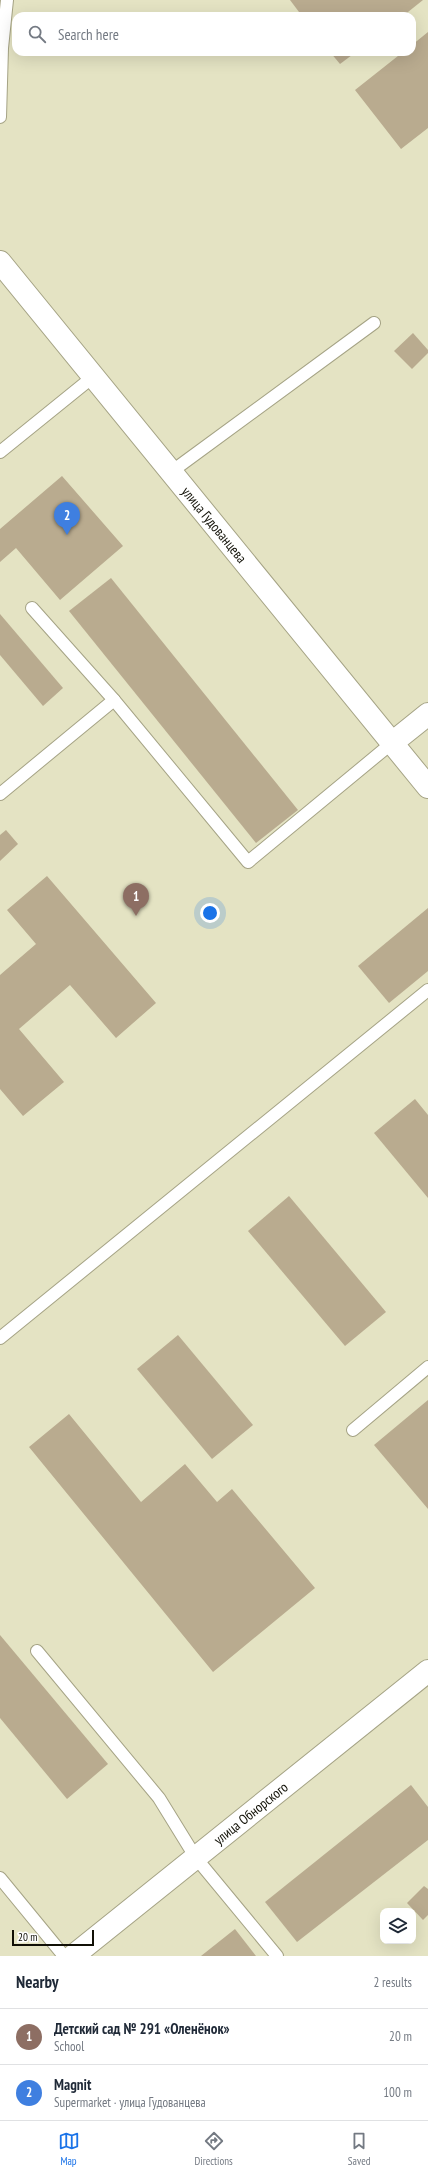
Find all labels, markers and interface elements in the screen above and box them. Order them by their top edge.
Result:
search box [12,12,416,56]
icon: search [26,23,48,45]
text: Search here [58,25,119,44]
street label: улица Гудованцева [178,483,251,567]
pin: 2 [54,502,80,535]
pin: 1 [123,883,149,916]
your location [200,903,220,923]
street label: улица Обнорского [210,1778,292,1848]
map controls [380,1908,416,1944]
button: layers [380,1908,416,1944]
scale bar [12,1928,94,1947]
text: 20 m [18,1930,37,1944]
text: Nearby [16,1971,59,1993]
text: 2 results [373,1974,412,1991]
text: Детский сад № 291 «Оленёнок» [54,2019,230,2038]
text: 1 [26,2028,32,2045]
text: 20 m [389,2028,412,2045]
text: School [54,2038,84,2055]
text: Magnit [54,2075,91,2094]
text: 2 [26,2084,32,2101]
text: 100 m [383,2084,412,2101]
text: Supermarket · улица Гудованцева [54,2094,206,2111]
tab: Map [58,2130,80,2168]
tab: Directions [195,2130,233,2168]
tab: Saved [348,2130,370,2168]

